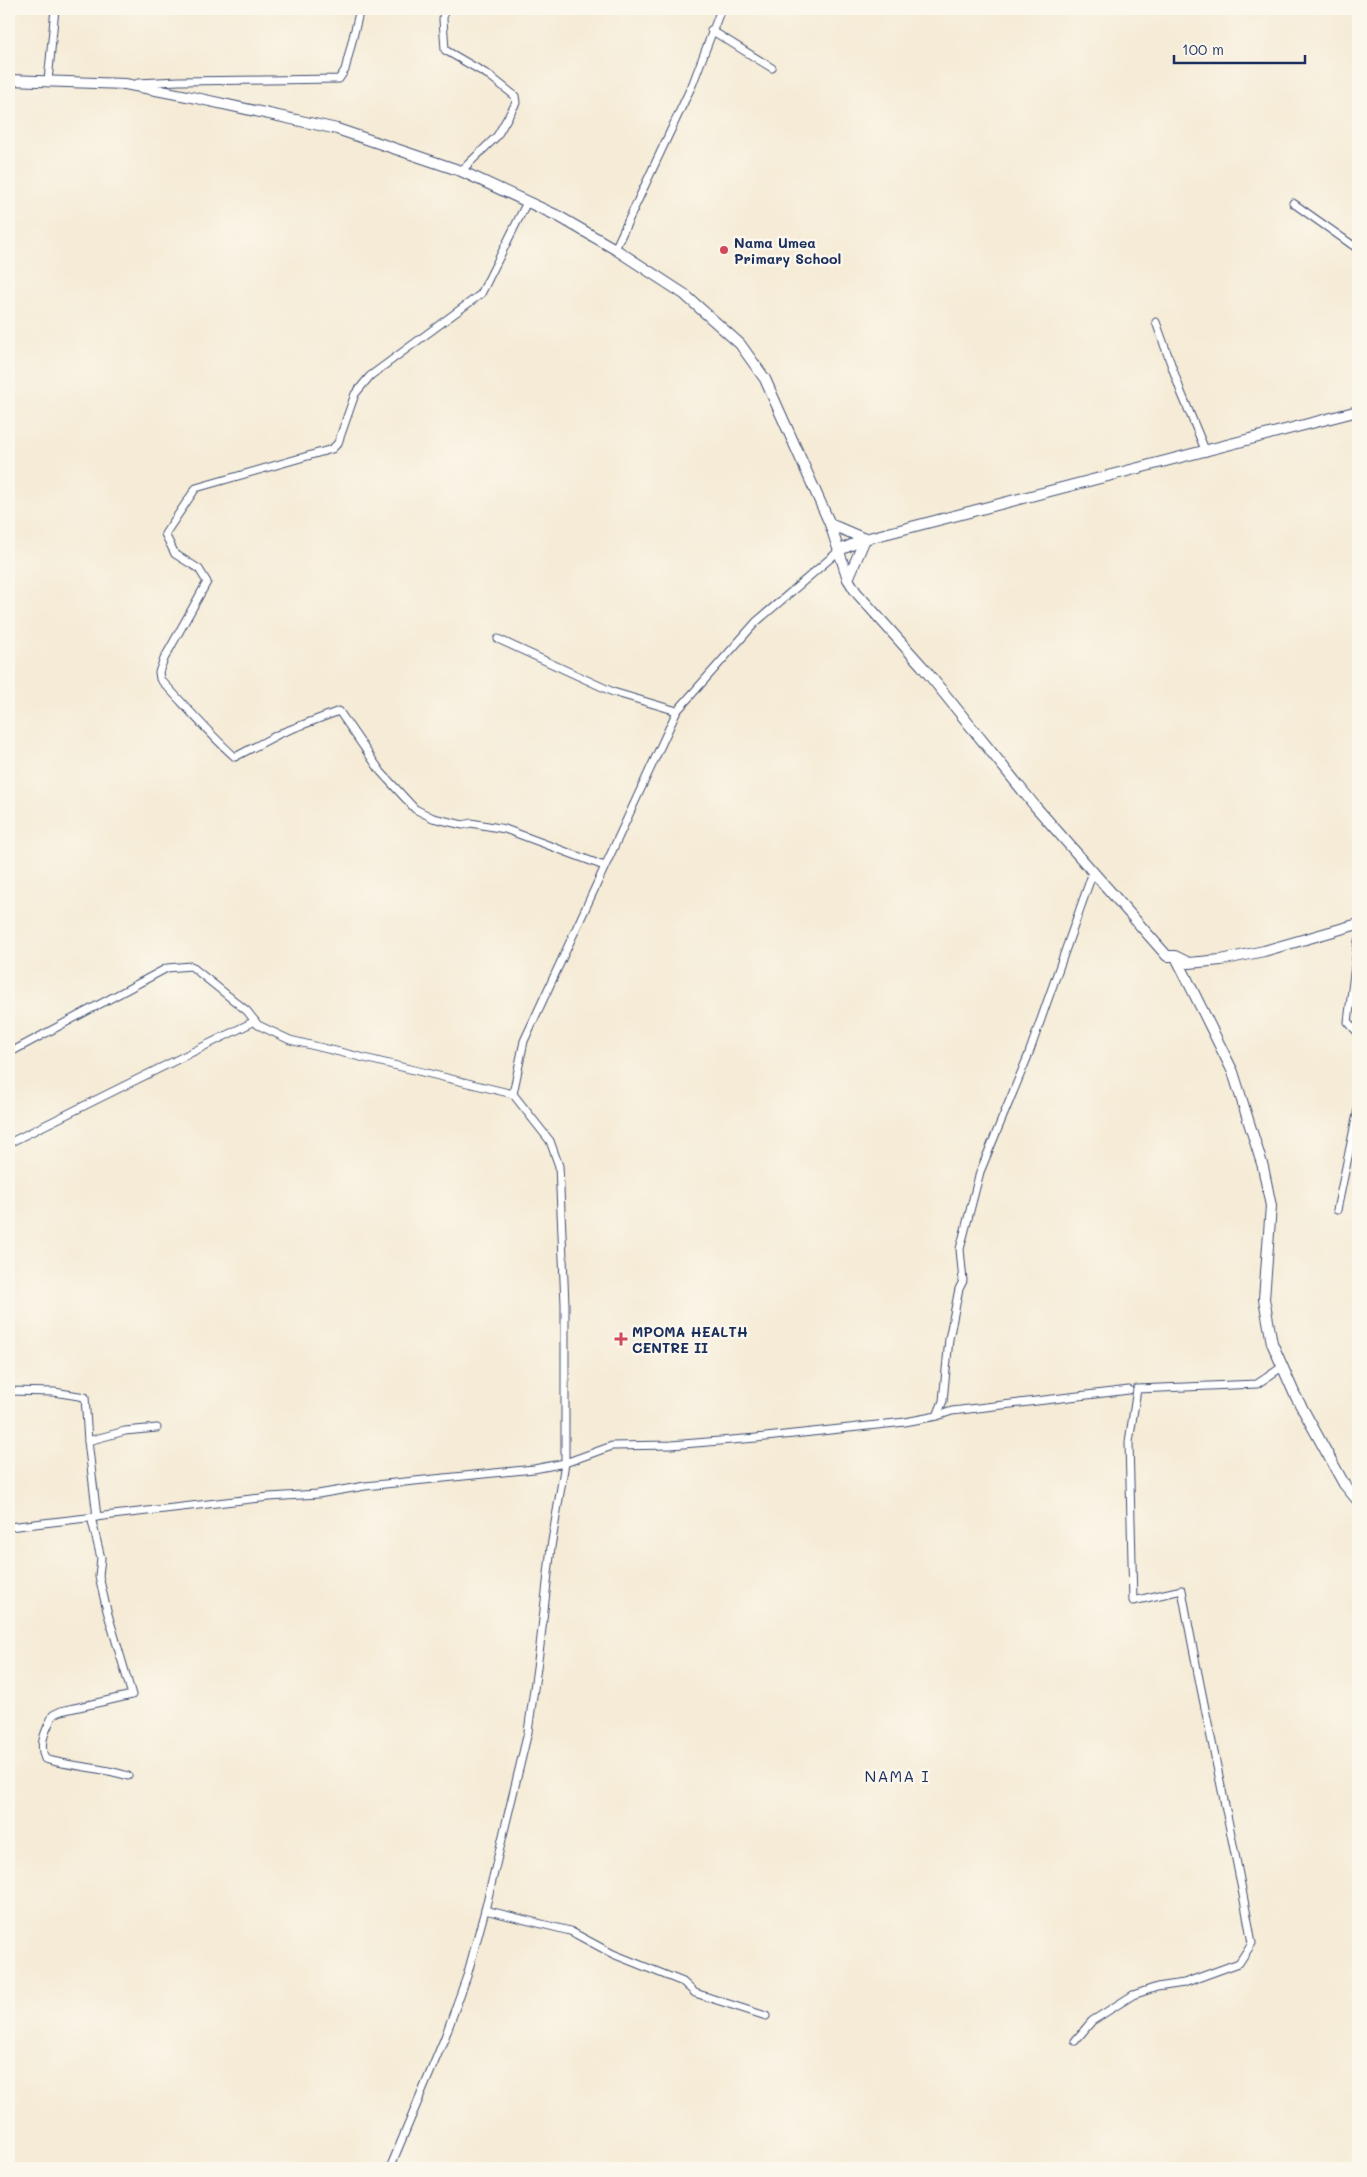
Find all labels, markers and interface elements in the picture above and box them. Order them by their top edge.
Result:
scale bar [1174,32,1306,64]
text: 100 m [1182,39,1224,59]
place label: Nama Umea Primary School [734,233,841,268]
marker: Nama Umea Primary School [718,244,730,256]
place label: MPOMA HEALTH CENTRE II [632,1322,748,1357]
marker: MPOMA HEALTH CENTRE II [614,1332,628,1346]
district label: NAMA I [865,1765,929,1786]

